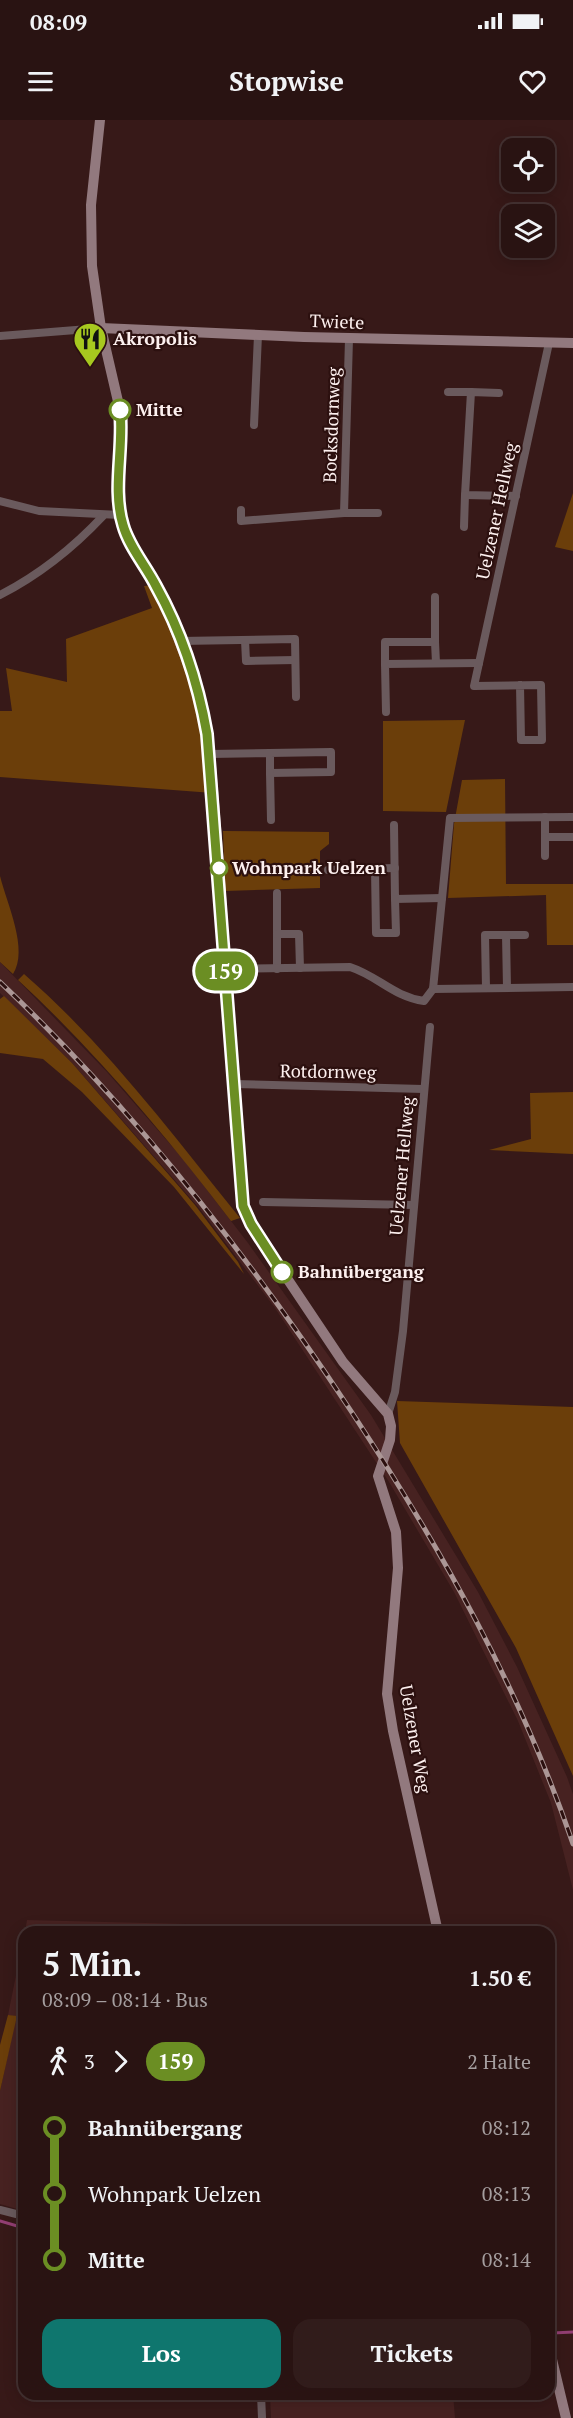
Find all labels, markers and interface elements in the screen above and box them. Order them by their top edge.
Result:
text: 08:09 [30,7,87,36]
text: Stopwise [229,63,344,99]
icon: menu [24,65,57,98]
icon: heart [516,65,549,98]
map controls [501,138,555,258]
button: locate [501,138,555,192]
button: layers [501,204,555,258]
street label: Twiete [309,308,365,334]
restaurant icon: Akropolis [72,321,108,368]
place label: Akropolis [113,326,197,350]
street label: Bocksdornweg [317,366,345,483]
place label: Mitte [136,397,183,421]
marker: Mitte [109,399,131,421]
street label: Uelzener Hellweg [470,439,522,582]
place label: Wohnpark Uelzen [232,855,386,879]
marker: Wohnpark Uelzen [210,859,228,877]
line badge: 159 [190,952,260,990]
text: 159 [207,957,243,985]
street label: Rotdornweg [280,1058,377,1084]
street label: Uelzener Hellweg [383,1095,419,1237]
place label: Bahnübergang [298,1259,425,1283]
marker: Bahnübergang [271,1261,293,1283]
street label: Uelzener Weg [395,1683,437,1795]
text: 5 Min. [42,1942,142,1985]
text: 1.50 € [469,1963,531,1992]
text: 08:09 – 08:14 · Bus [42,1986,208,2013]
icon: walk [42,2045,75,2078]
icon: forward [104,2045,137,2078]
text: 159 [158,2047,193,2075]
text: 3 [84,2048,95,2075]
text: 2 Halte [467,2048,531,2075]
text: Bahnübergang [88,2113,242,2142]
text: 08:12 [482,2114,531,2141]
text: Wohnpark Uelzen [88,2179,261,2208]
text: 08:13 [482,2180,531,2207]
text: Mitte [88,2245,145,2274]
text: 08:14 [482,2246,531,2273]
button: Los [42,2319,281,2388]
button: Tickets [293,2319,531,2388]

